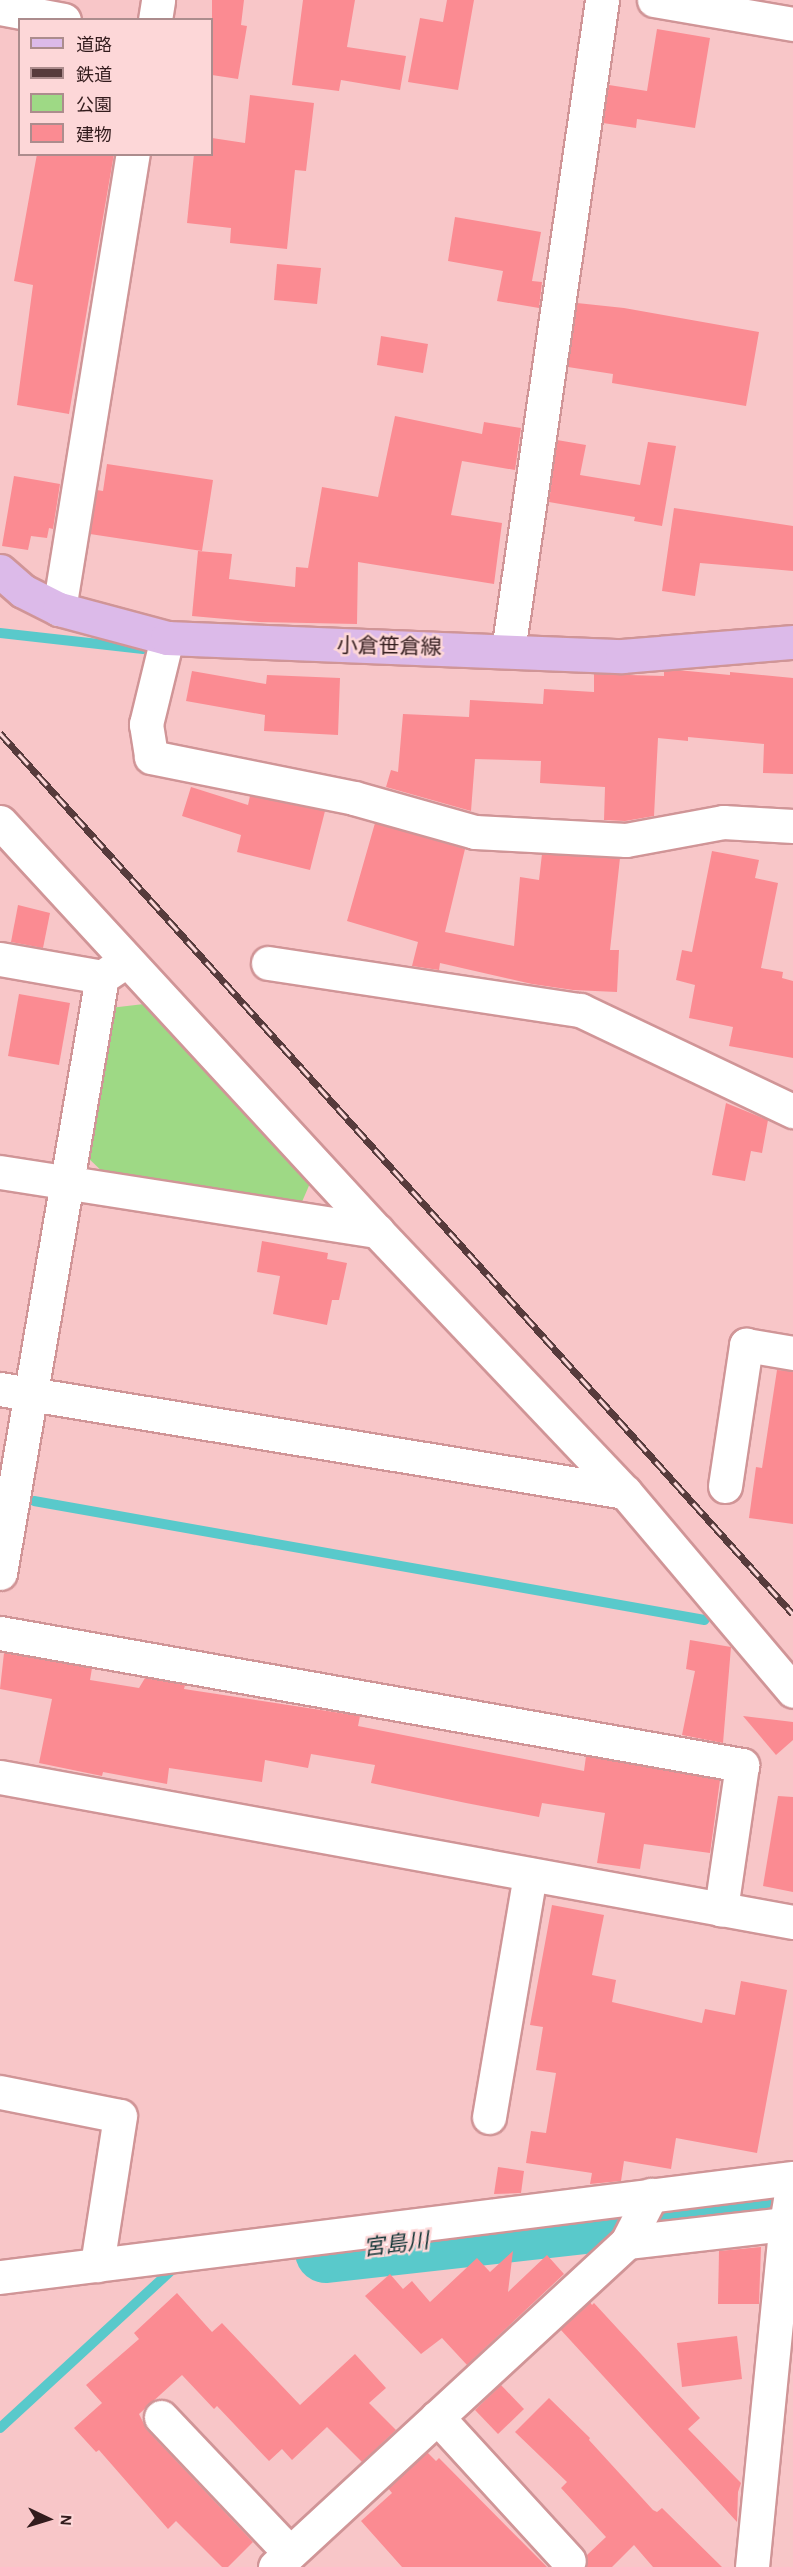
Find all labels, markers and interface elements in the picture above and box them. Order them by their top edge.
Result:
legend [18,18,213,156]
text: 道路 [76,37,112,55]
text: 鉄道 [76,67,112,85]
text: 公園 [76,97,112,115]
text: 建物 [76,127,112,145]
street label: 小倉笹倉線 [336,633,442,661]
water label: 宮島川 [362,2228,430,2262]
north arrow [18,2489,78,2549]
text: N [58,2514,74,2526]

